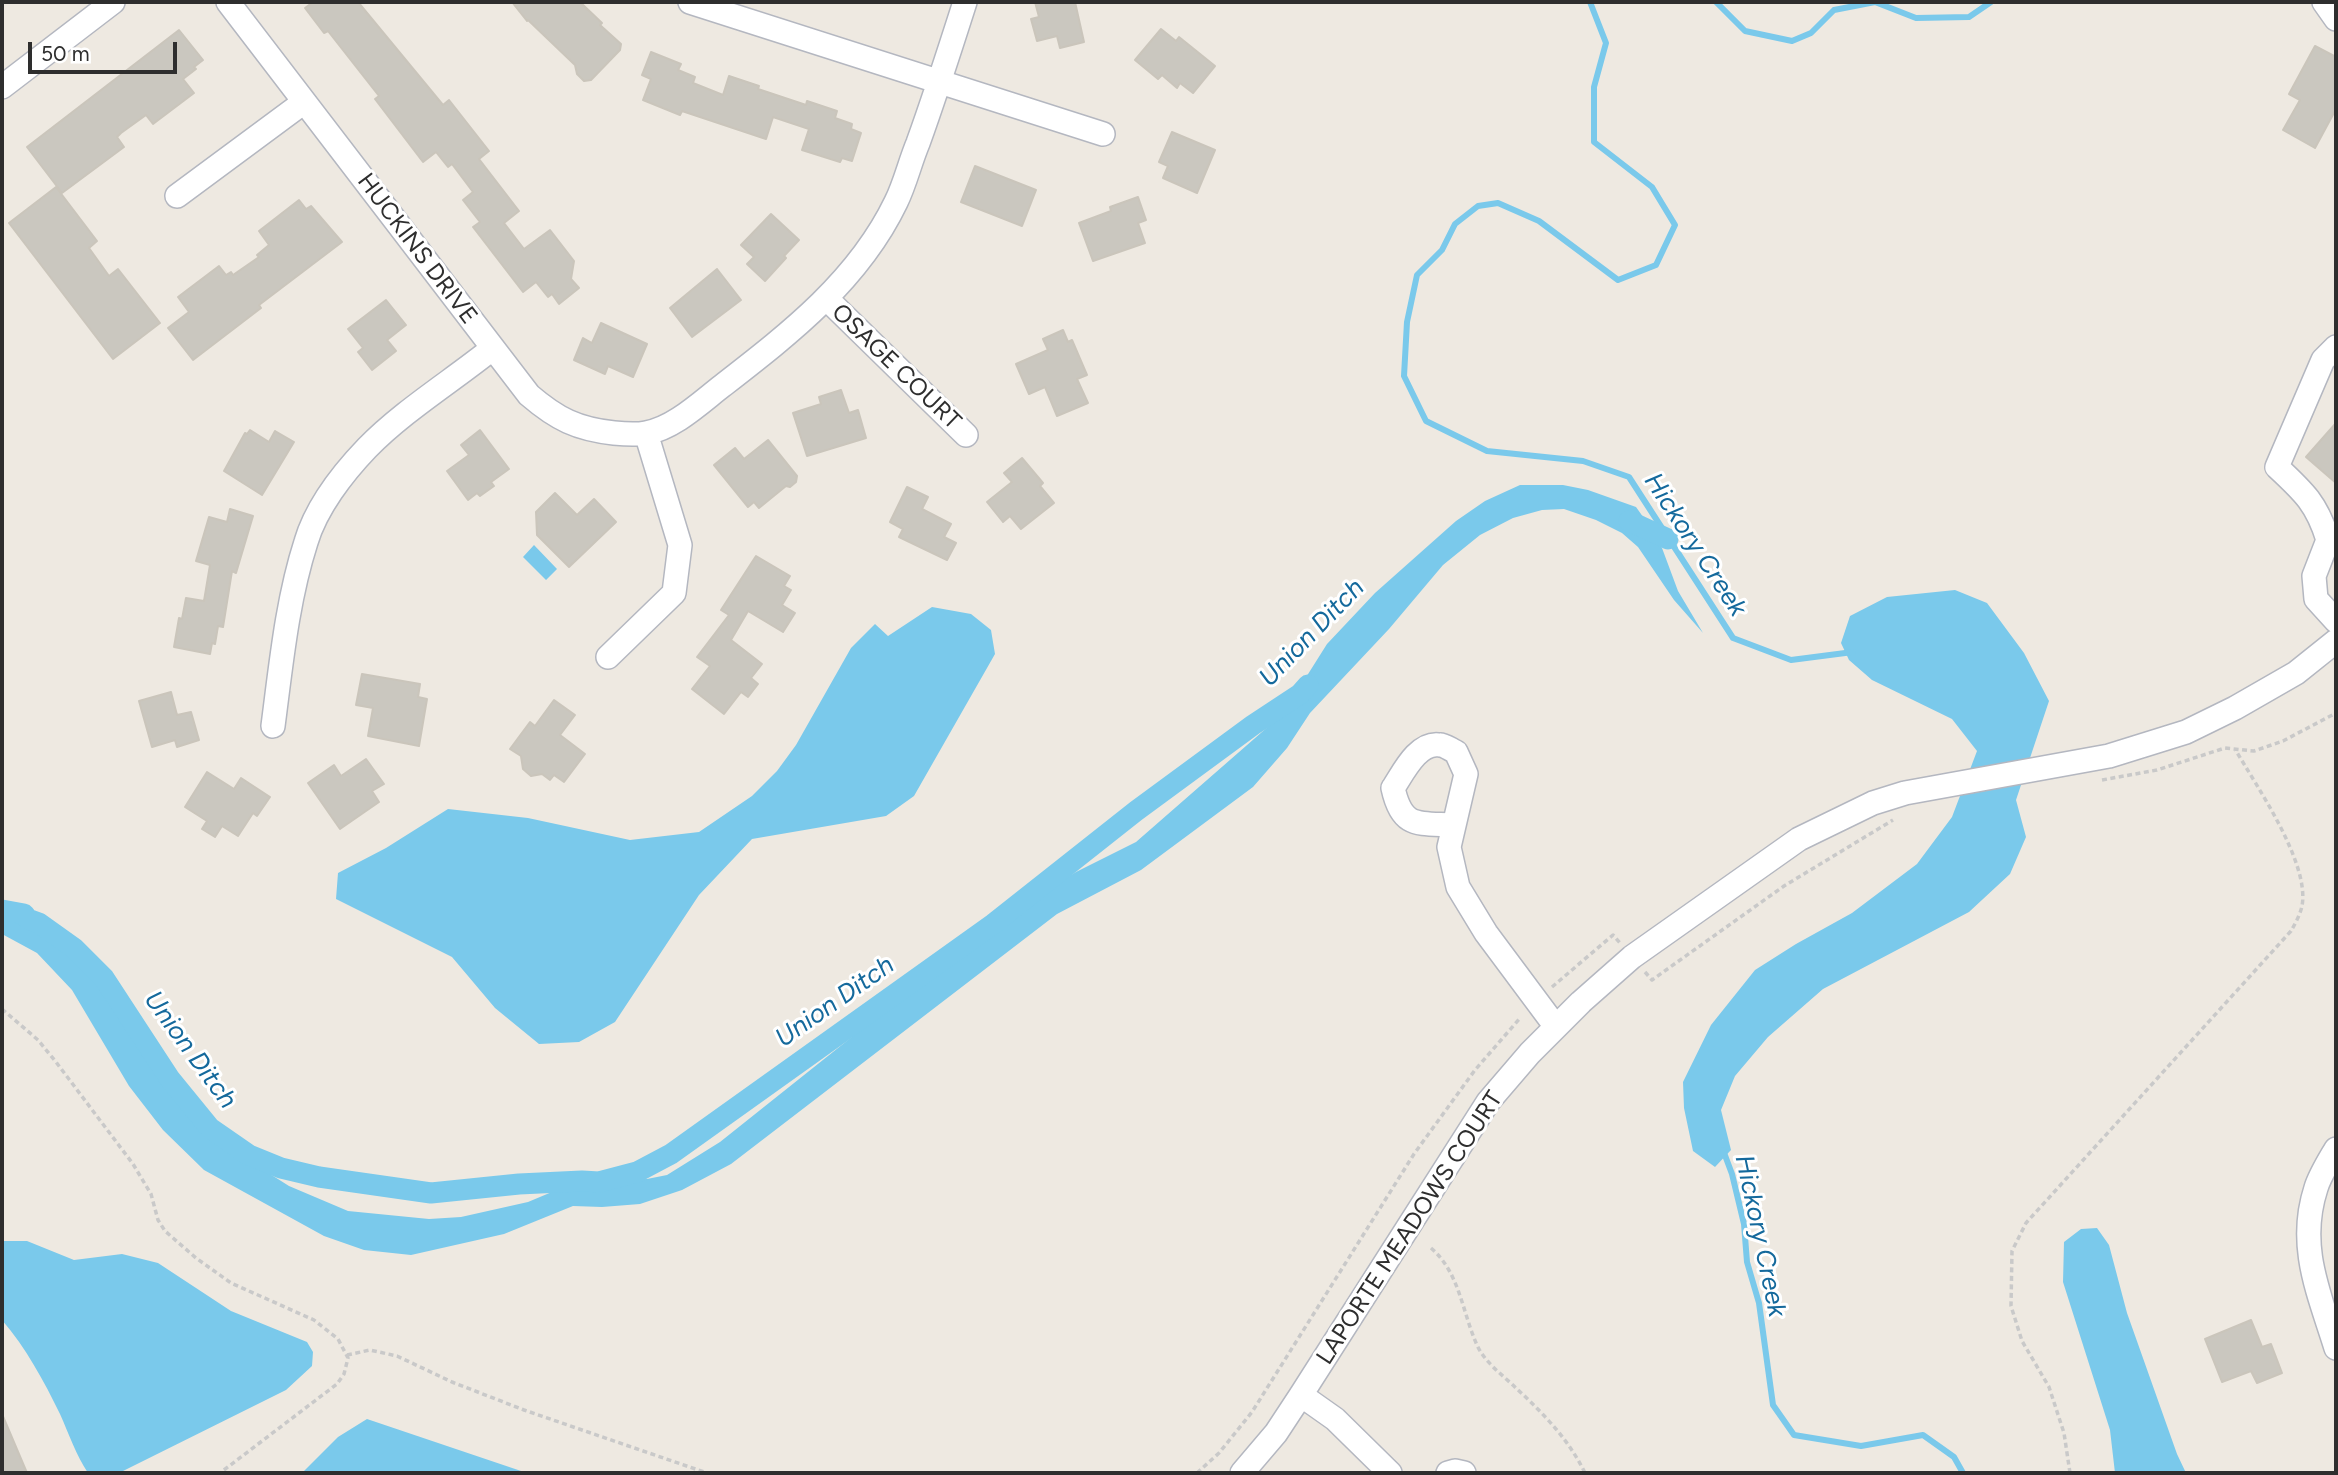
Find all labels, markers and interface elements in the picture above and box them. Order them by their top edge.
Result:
scale bar [32,28,180,72]
text: 50 m [41,41,90,66]
street label: HUCKINS DRIVE [351,168,483,330]
street label: OSAGE COURT [825,298,967,436]
water label: Hickory Creek [1637,467,1753,623]
water label: Union Ditch [1253,573,1371,693]
water label: Union Ditch [770,950,900,1054]
water label: Union Ditch [137,985,243,1115]
street label: LAPORTE MEADOWS COURT [1311,1086,1509,1370]
water label: Hickory Creek [1728,1152,1792,1320]

